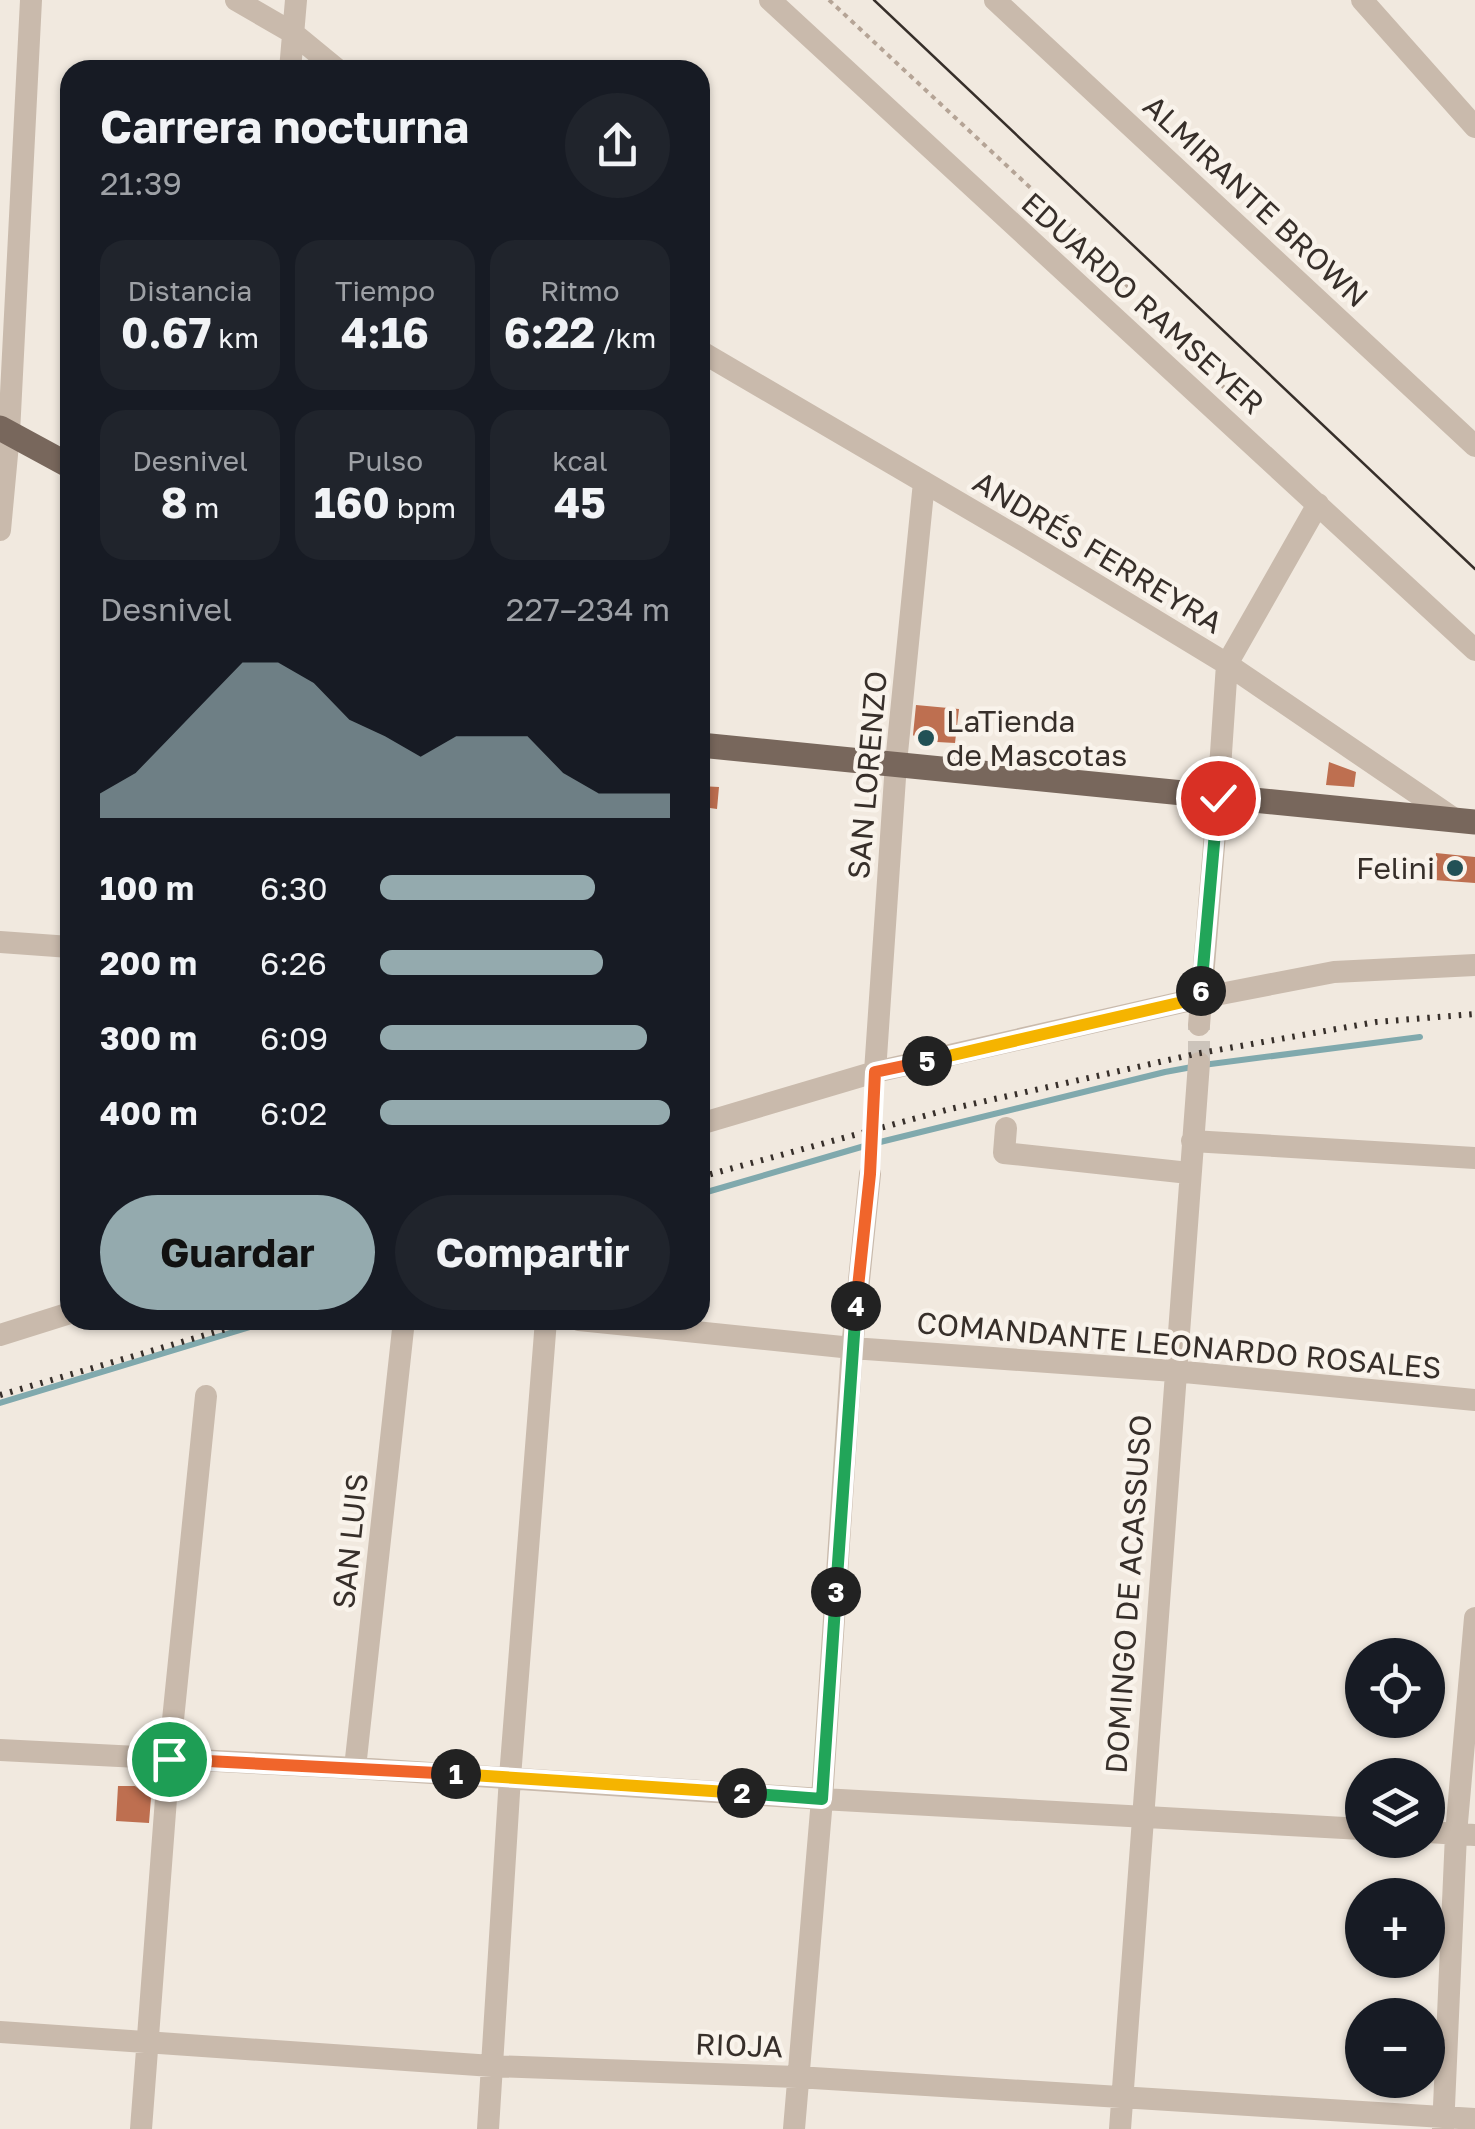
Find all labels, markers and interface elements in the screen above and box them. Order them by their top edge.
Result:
street label: ALMIRANTE BROWN [1136,88,1376,314]
button: share [565,93,670,198]
text: Carrera nocturna [100,99,469,153]
text: 21:39 [100,164,182,202]
street label: EDUARDO RAMSEYER [1014,185,1272,421]
text: Distancia [128,274,252,307]
text: Tiempo [335,274,435,307]
text: Ritmo [540,274,620,307]
text: 0.67 [121,307,211,357]
text: 4:16 [341,307,429,357]
text: 6:22 [504,307,595,357]
text: km [211,321,259,354]
text: /km [595,321,656,354]
text: Desnivel [132,444,248,477]
text: Pulso [347,444,423,477]
text: kcal [552,444,608,477]
street label: ANDRÉS FERREYRA [967,463,1229,641]
text: 8 [161,477,188,527]
text: 160 [314,477,390,527]
text: 45 [554,477,606,527]
text: m [188,491,219,524]
text: bpm [390,491,456,524]
text: Desnivel [100,590,232,628]
text: 227–234 m [506,590,670,628]
street label: SAN LORENZO [840,669,894,881]
place label: LaTienda de Mascotas [946,703,1127,773]
marker: LaTienda de Mascotas [915,727,937,749]
pin [1176,756,1261,841]
icon: check [1191,771,1246,826]
place label: Felini [1356,850,1435,886]
marker: Felini [1444,857,1466,879]
text: 100 m [100,869,194,907]
text: 6:30 [260,869,328,907]
text: 200 m [100,944,197,982]
text: 6:26 [260,944,327,982]
pin: 6 [1176,966,1226,1016]
text: 6 [1192,974,1210,1007]
text: 300 m [100,1019,197,1057]
text: 6:09 [260,1019,328,1057]
pin: 5 [902,1036,952,1086]
text: 5 [918,1044,936,1077]
text: 400 m [100,1094,198,1132]
text: 6:02 [260,1094,327,1132]
button: Guardar [100,1195,375,1310]
button: Compartir [395,1195,670,1310]
pin: 4 [831,1281,881,1331]
text: 4 [847,1289,865,1322]
street label: COMANDANTE LEONARDO ROSALES [915,1304,1443,1386]
street label: DOMINGO DE ACASSUSO [1097,1413,1159,1775]
street label: SAN LUIS [325,1471,375,1611]
pin: 3 [811,1567,861,1617]
text: 3 [827,1575,845,1608]
map controls [1345,1638,1445,2098]
button: locate [1345,1638,1445,1738]
pin [127,1717,212,1802]
icon: arrive [142,1732,197,1787]
pin: 1 [431,1749,481,1799]
text: 1 [449,1757,463,1790]
button: layers [1345,1758,1445,1858]
pin: 2 [717,1768,767,1818]
text: 2 [733,1776,751,1809]
button: + [1345,1878,1445,1978]
button: − [1345,1998,1445,2098]
street label: RIOJA [694,2025,784,2065]

